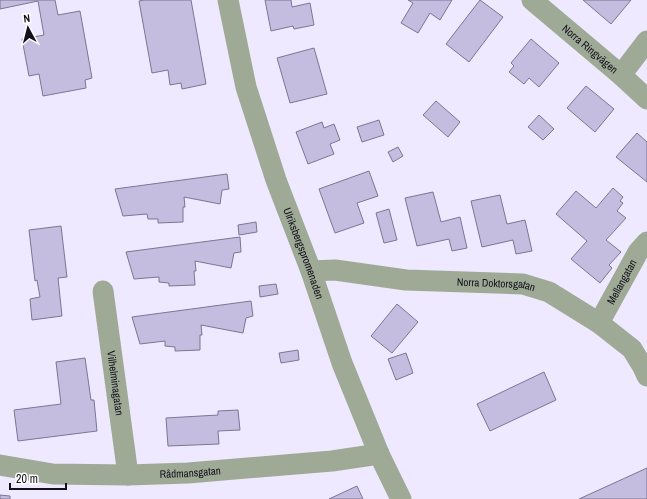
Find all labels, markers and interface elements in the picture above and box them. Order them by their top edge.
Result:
north arrow [8,8,48,48]
text: N [23,11,31,25]
street label: Norra Ringvägen [559,21,621,77]
street label: Ulriksbergspromenaden [280,206,327,301]
street label: Mellangatan [604,257,640,307]
street label: Norra Doktorsgatan [457,275,537,294]
street label: Vilhelminagatan [104,350,127,416]
street label: Rådmansgatan [159,463,221,481]
scale bar [10,465,66,491]
text: 20 m [16,471,38,487]

